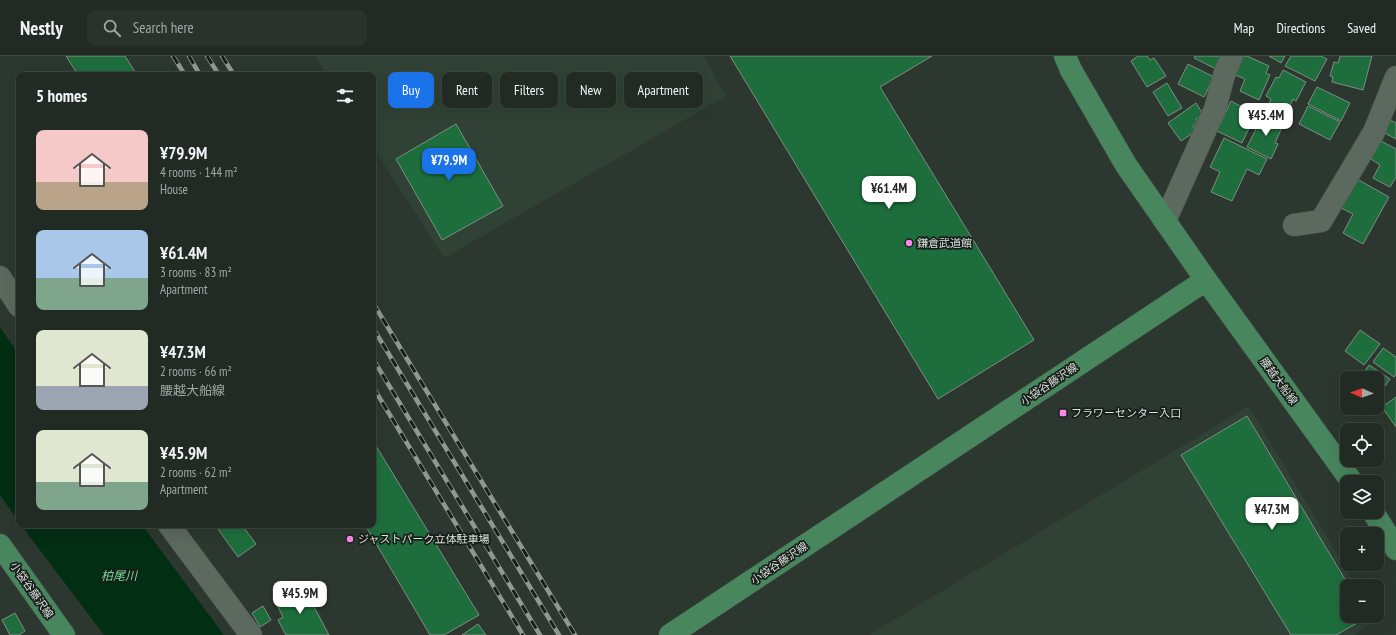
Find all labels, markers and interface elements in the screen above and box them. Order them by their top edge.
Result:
search box [87,10,367,46]
text: Nestly [20,16,63,40]
icon: search [101,17,123,39]
text: Search here [133,18,194,37]
text: Map [1234,19,1254,37]
text: Directions [1276,19,1325,37]
text: Saved [1347,19,1376,37]
chip: Buy [388,72,434,108]
chip: Rent [442,72,492,108]
chip: Filters [500,72,558,108]
chip: New [566,72,616,108]
chip: Apartment [624,72,703,108]
text: 5 homes [36,85,87,107]
icon: filters [334,85,356,107]
pin: ¥45.4M [1233,103,1299,137]
text: ¥45.4M [1248,107,1284,124]
text: ¥79.9M [160,142,207,164]
icon: home [68,146,116,194]
pin: ¥79.9M [416,148,482,182]
text: ¥79.9M [431,152,467,169]
text: 4 rooms · 144 m² [160,164,238,181]
pin: ¥61.4M [856,176,922,210]
text: ¥61.4M [871,180,907,197]
text: House [160,181,188,198]
place label: 鎌倉武道館 [917,236,972,250]
marker: 鎌倉武道館 [904,238,914,248]
text: ¥61.4M [160,242,207,264]
icon: home [68,246,116,294]
text: 3 rooms · 83 m² [160,264,232,281]
text: Apartment [160,281,208,298]
text: ¥47.3M [160,341,206,363]
icon: home [68,346,116,394]
street label: 腰越大船線 [1257,355,1301,407]
street label: 小袋谷藤沢線 [1018,360,1080,408]
text: 2 rooms · 66 m² [160,363,232,380]
north arrow [1340,371,1384,415]
map controls [1340,371,1384,623]
text: 腰越大船線 [160,382,225,399]
place label: フラワーセンター入口 [1071,406,1181,420]
marker: フラワーセンター入口 [1058,408,1068,418]
button: locate [1340,423,1384,467]
text: ¥45.9M [160,442,207,464]
icon: home [68,446,116,494]
text: 2 rooms · 62 m² [160,464,232,481]
button: layers [1340,475,1384,519]
text: Apartment [160,481,208,498]
pin: ¥47.3M [1239,497,1305,531]
text: ¥47.3M [1255,501,1289,518]
button: + [1340,527,1384,571]
place label: ジャストパーク立体駐車場 [358,532,489,546]
marker: ジャストパーク立体駐車場 [345,534,355,544]
street label: 小袋谷藤沢線 [748,539,810,587]
street label: 小袋谷藤沢線 [7,559,57,621]
water label: 柏尾川 [101,568,139,583]
button: − [1340,579,1384,623]
pin: ¥45.9M [267,581,333,615]
text: ¥45.9M [282,585,318,602]

